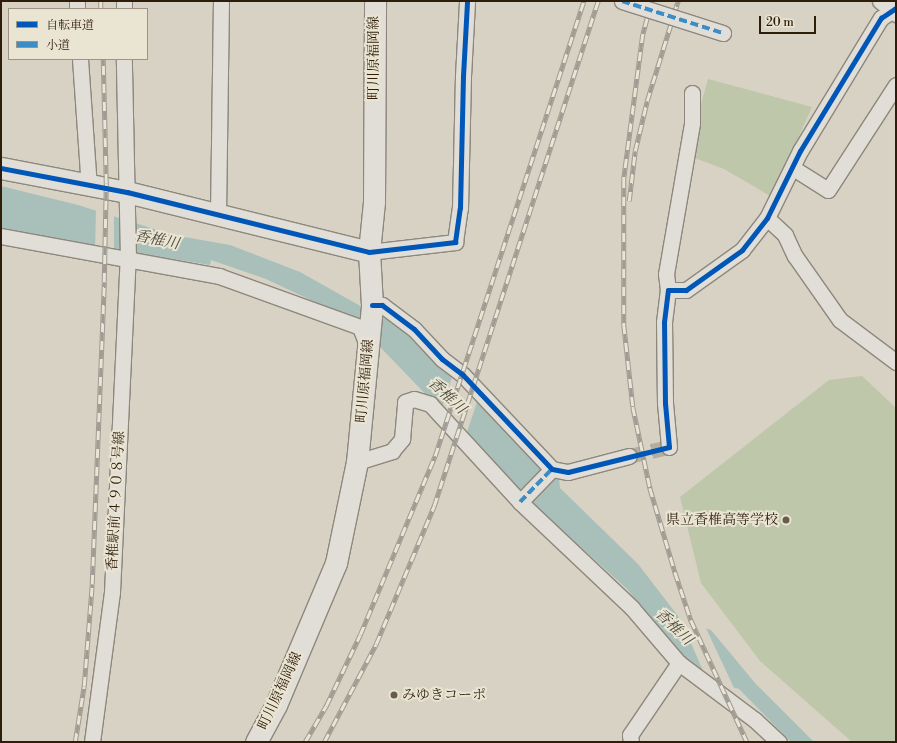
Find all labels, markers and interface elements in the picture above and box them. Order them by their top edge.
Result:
legend [8,8,148,60]
scale bar [761,8,818,34]
text: 20 m [766,15,794,30]
street label: 町川原福岡線 [366,16,382,100]
text: 自転車道 [46,18,94,33]
text: 小道 [46,38,70,53]
water label: 香椎川 [133,227,181,253]
street label: 町川原福岡線 [353,338,377,424]
water label: 香椎川 [424,374,470,418]
street label: 香椎駅前４９０８号線 [104,431,128,571]
place label: 県立香椎高等学校 [666,512,778,528]
marker: 県立香椎高等学校 [781,515,791,525]
water label: 香椎川 [652,605,696,649]
street label: 町川原福岡線 [255,649,305,733]
place label: みゆきコーポ [402,687,486,703]
marker: みゆきコーポ [389,690,399,700]

